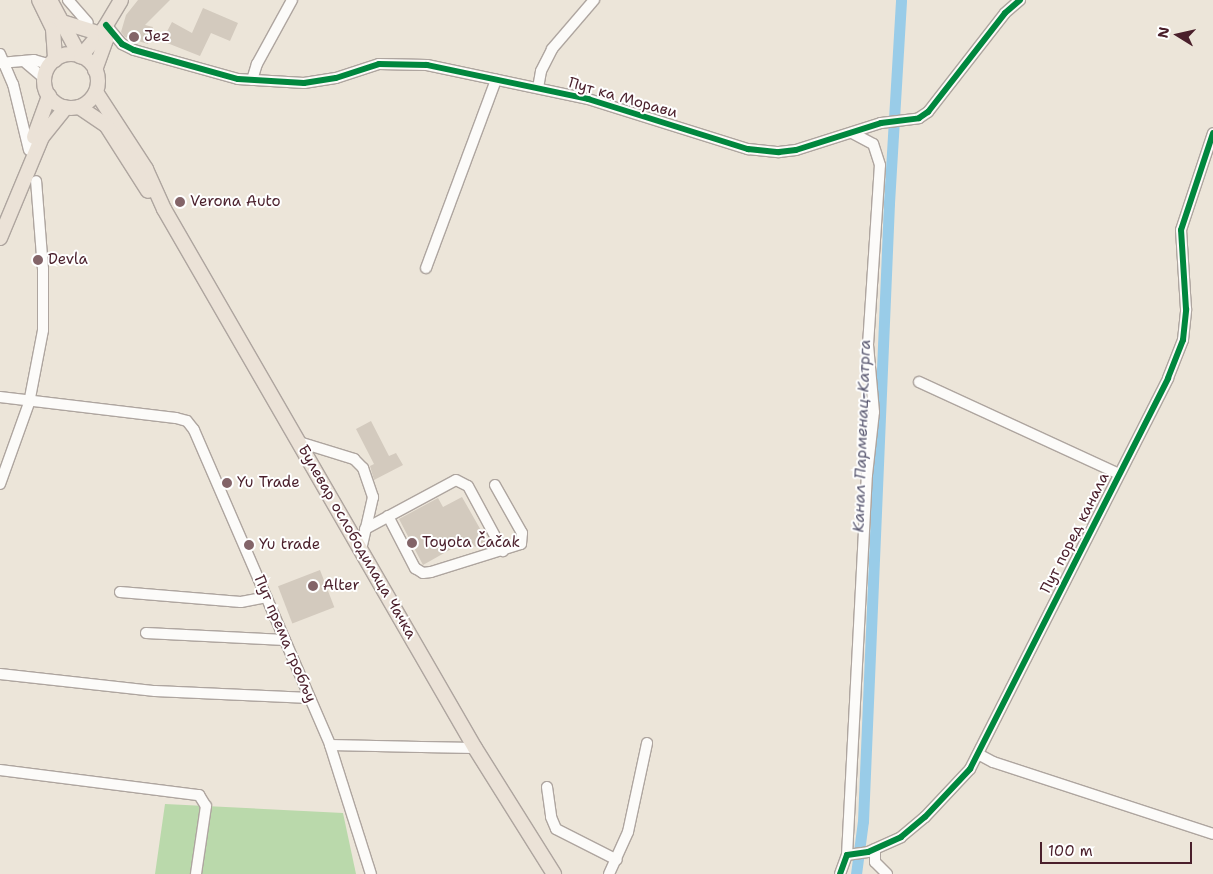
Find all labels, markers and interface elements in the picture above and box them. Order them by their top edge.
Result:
north arrow [1153,10,1203,60]
text: N [1153,25,1173,39]
place label: Jez [144,28,170,46]
marker: Jez [128,31,140,43]
street label: Пут ка Морави [566,74,680,122]
place label: Verona Auto [190,193,281,211]
marker: Verona Auto [174,196,186,208]
place label: Devla [48,251,88,269]
marker: Devla [32,254,44,266]
water label: Канал Парменац-Катрга [849,339,875,533]
street label: Булевар ослободилаца Чачка [294,442,420,642]
street label: Пут поред канала [1037,470,1113,596]
place label: Yu Trade [237,474,300,492]
marker: Yu Trade [221,477,233,489]
place label: Toyota Čačak [422,534,520,552]
place label: Yu trade [259,536,320,554]
marker: Toyota Čačak [406,537,418,549]
marker: Yu trade [243,539,255,551]
street label: Пут према гробљу [250,573,320,705]
place label: Alter [323,577,360,595]
marker: Alter [307,580,319,592]
scale bar [1043,832,1196,864]
text: 100 m [1048,841,1093,861]

